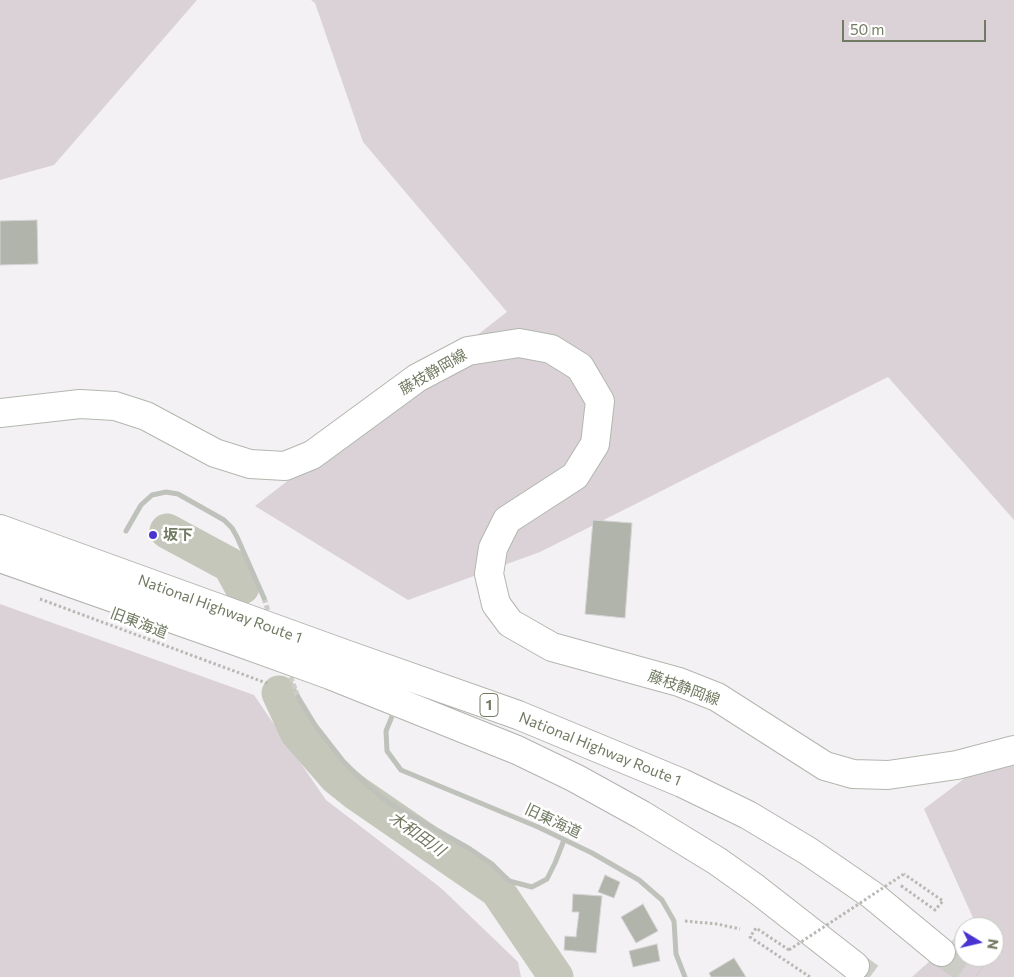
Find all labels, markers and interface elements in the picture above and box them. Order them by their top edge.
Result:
scale bar [844,10,988,42]
text: 50 m [850,20,884,38]
street label: 藤枝静岡線 [396,345,470,399]
place label: 坂下 [163,526,193,544]
marker: 坂下 [147,529,159,541]
street label: National Highway Route 1 [136,571,304,647]
street label: 旧東海道 [108,604,170,642]
street label: 藤枝静岡線 [646,667,722,709]
road number: 1 [480,694,498,716]
street label: National Highway Route 1 [516,708,684,790]
street label: 旧東海道 [522,800,584,842]
water label: 木和田川 [385,808,449,860]
north arrow [954,917,1004,967]
text: N [984,938,1003,951]

